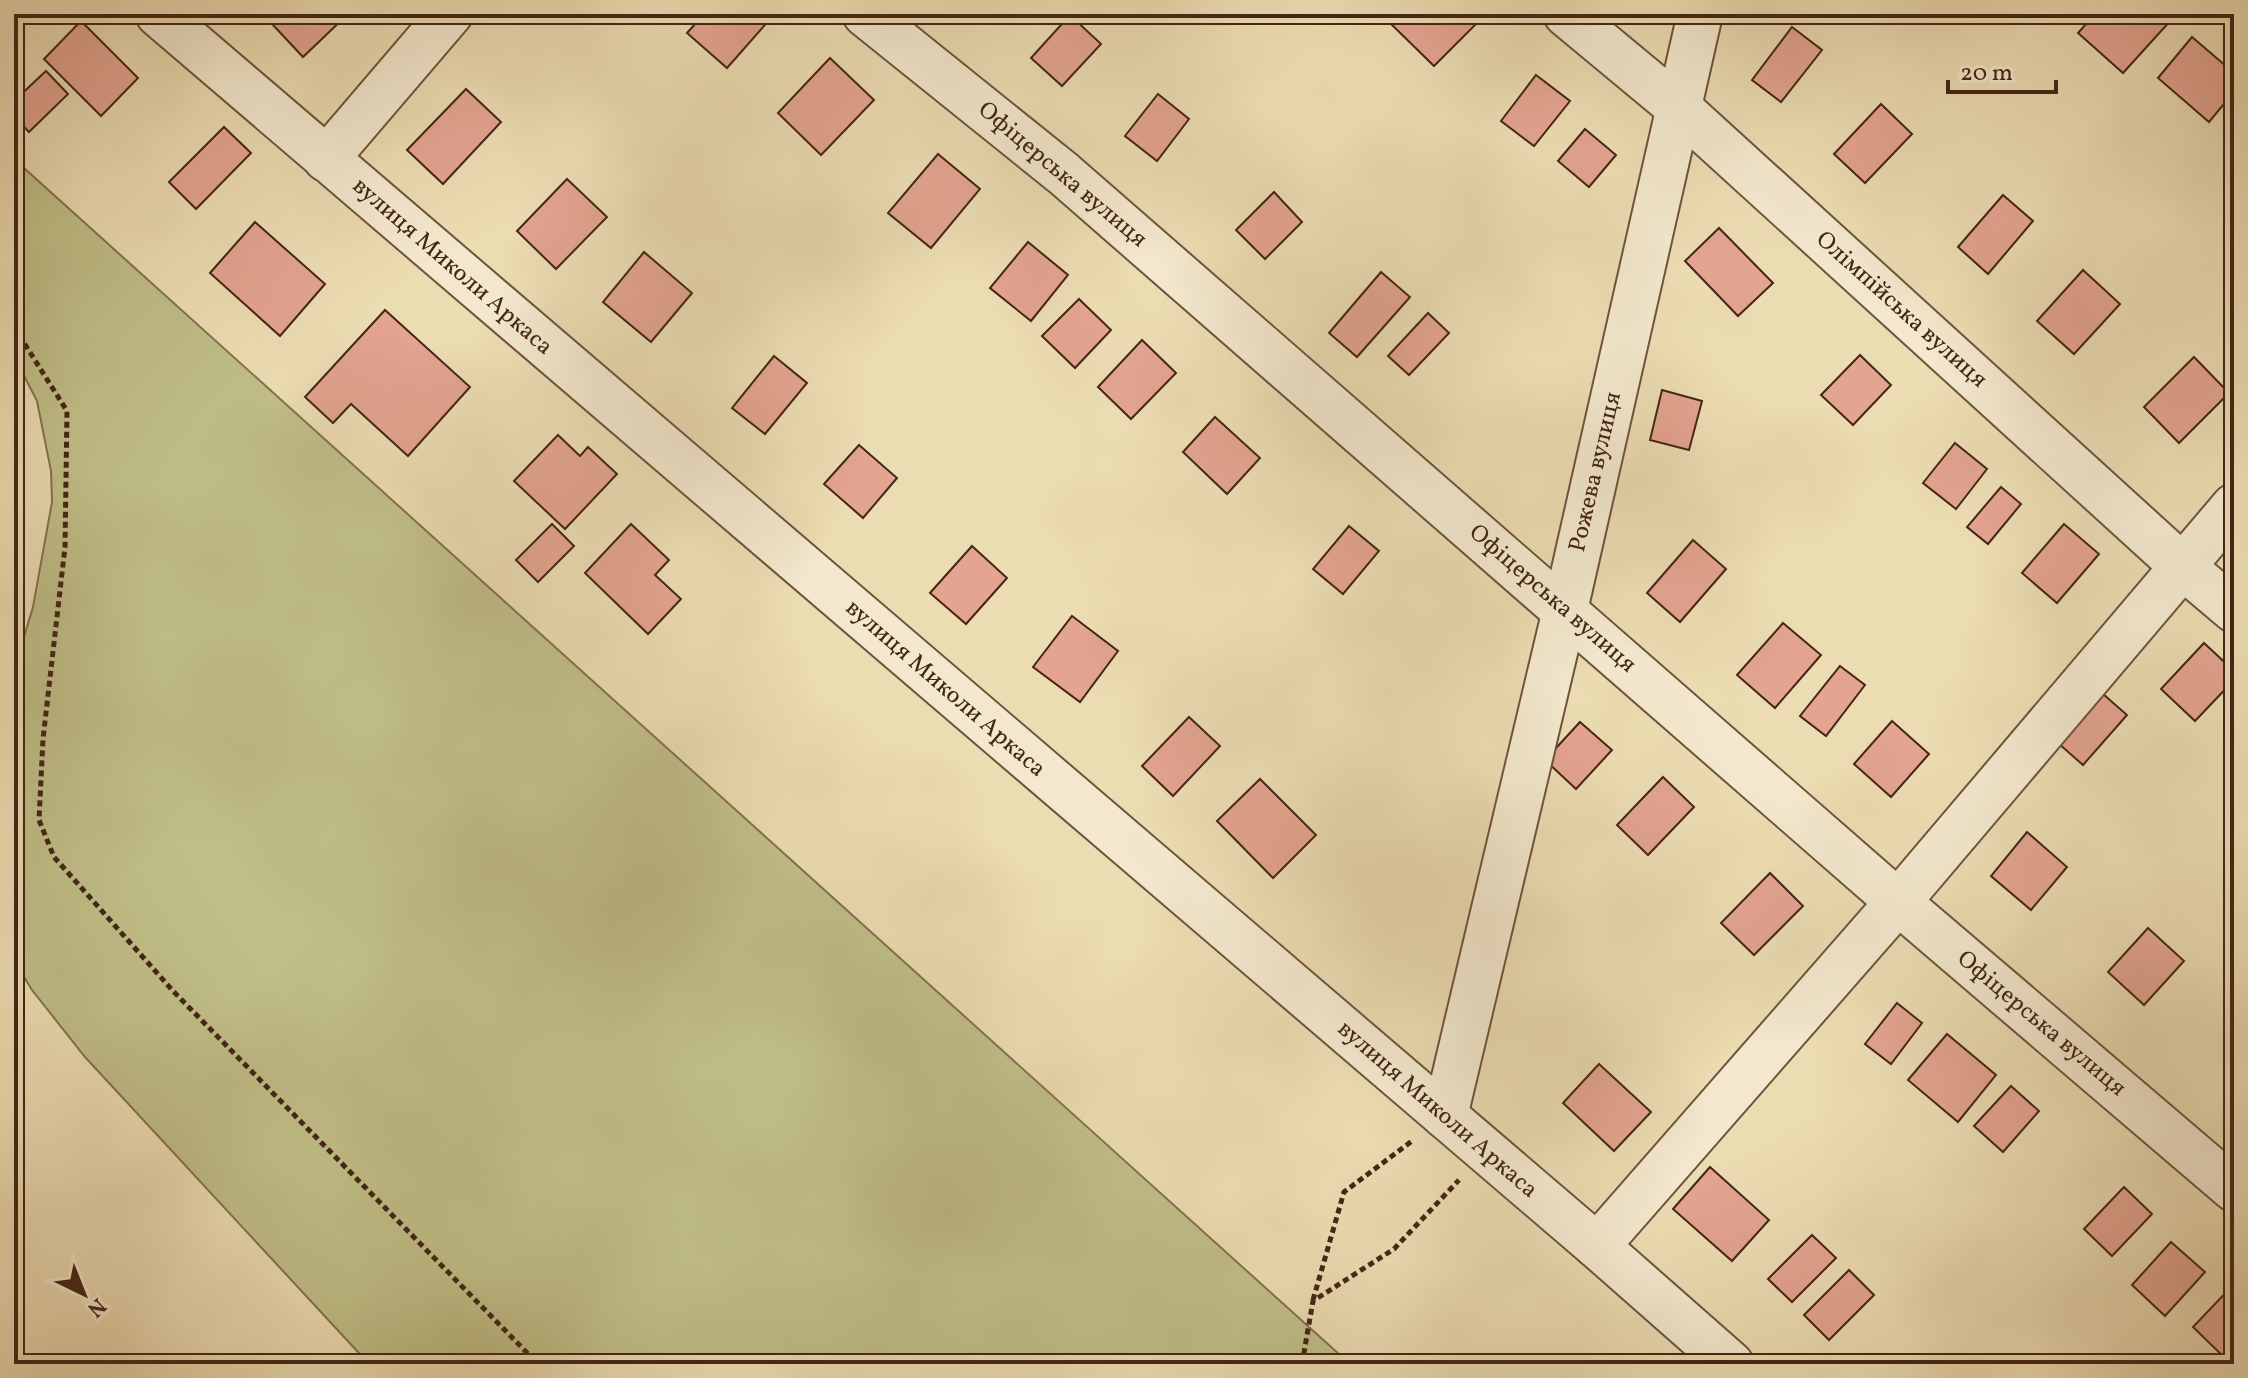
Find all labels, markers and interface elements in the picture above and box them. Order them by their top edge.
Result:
scale bar [1948,44,2056,94]
text: 20 m [1960,57,2013,91]
street label: Офіцерська вулиця [970,94,1154,256]
street label: вулиця Миколи Аркаса [344,170,560,364]
street label: Олімпійська вулиця [1808,224,1994,396]
street label: Рожева вулиця [1561,389,1631,555]
street label: Офіцерська вулиця [1461,517,1643,681]
street label: вулиця Миколи Аркаса [837,592,1053,786]
street label: Офіцерська вулиця [1949,943,2133,1105]
street label: вулиця Миколи Аркаса [1329,1013,1545,1207]
north arrow [44,1254,124,1334]
text: N [80,1290,112,1324]

